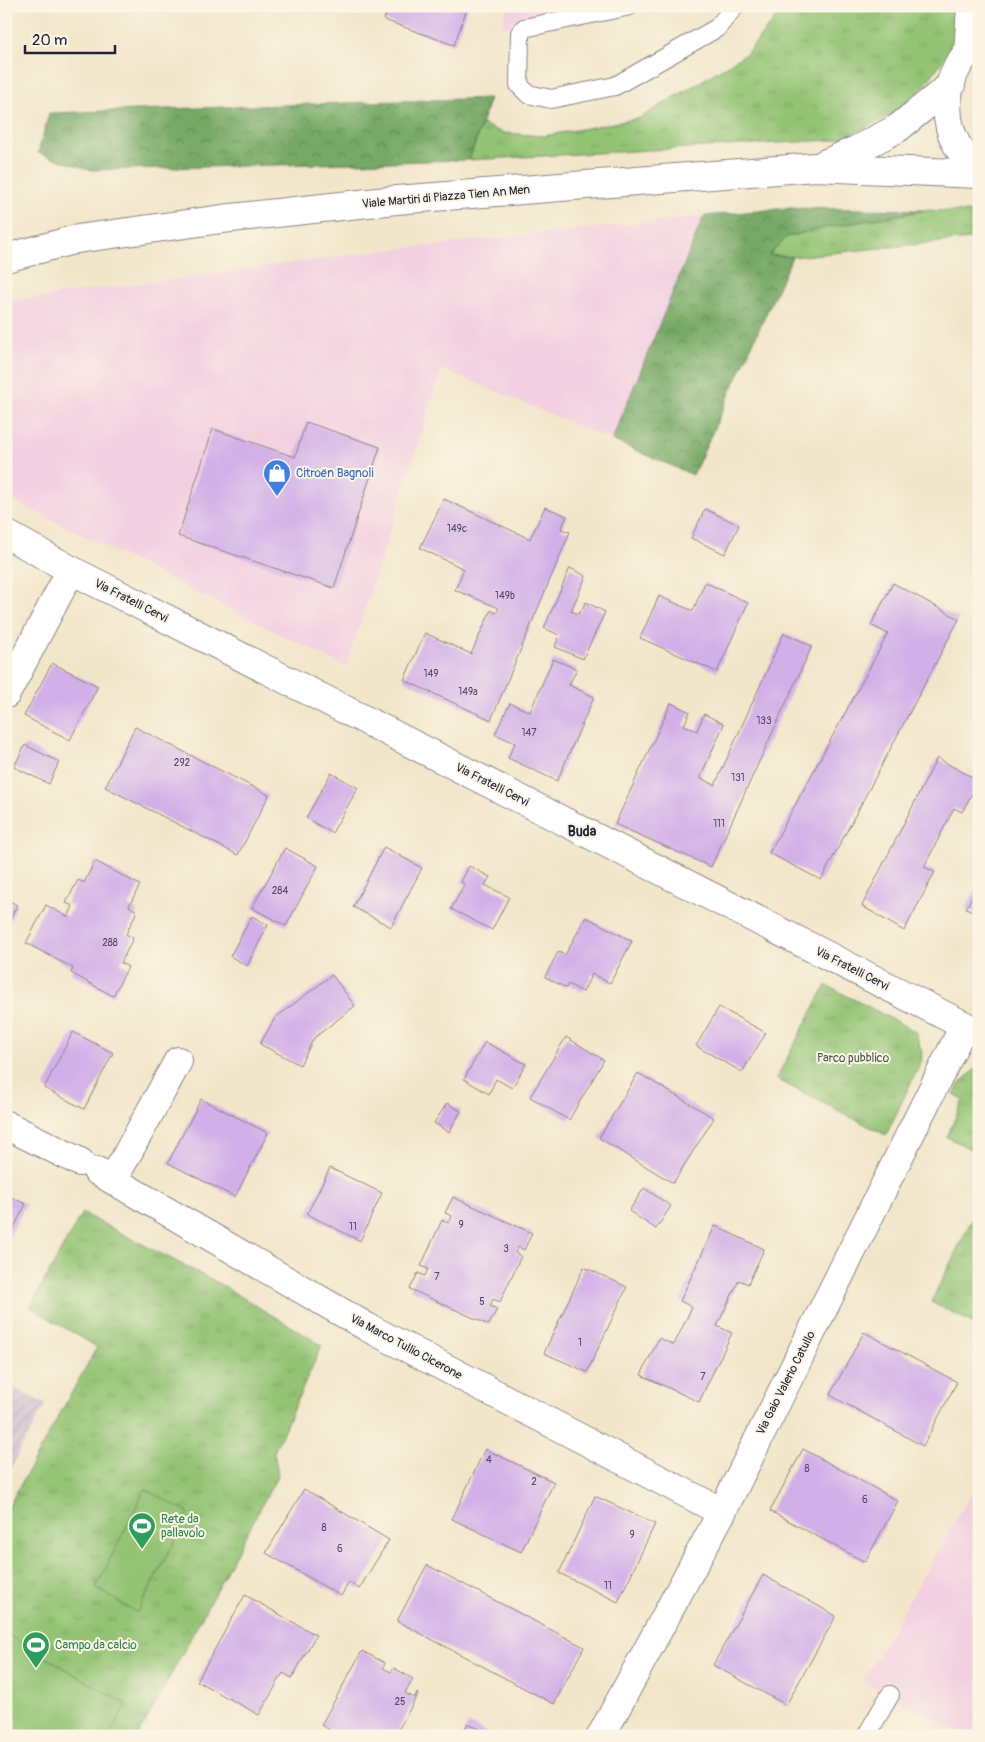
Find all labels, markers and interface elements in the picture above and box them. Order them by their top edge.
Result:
scale bar [25,22,115,54]
text: 20 m [32,31,67,50]
street label: Viale Martiri di Piazza Tien An Men [361,182,531,212]
shop icon: Citroën Bagnoli [262,458,292,497]
place label: Citroën Bagnoli [296,466,374,481]
house number: 149c [447,523,467,535]
street label: Via Fratelli Cervi [92,576,170,626]
house number: 149b [495,590,515,602]
house number: 149 [424,668,438,680]
house number: 149a [458,686,478,698]
house number: 133 [756,715,772,727]
house number: 147 [522,727,537,739]
house number: 292 [174,757,191,769]
street label: Via Fratelli Cervi [453,760,531,810]
house number: 131 [731,772,745,784]
house number: 111 [713,818,725,830]
district label: Buda [568,823,597,840]
house number: 284 [272,885,288,897]
house number: 288 [102,937,118,949]
street label: Via Fratelli Cervi [813,944,891,994]
park label: Parco pubblico [817,1051,890,1066]
house number: 9 [458,1219,464,1231]
house number: 11 [349,1221,357,1233]
house number: 3 [503,1243,509,1255]
house number: 7 [434,1271,440,1283]
house number: 5 [479,1296,485,1308]
street label: Via Marco Tullio Cicerone [347,1311,465,1383]
street label: Via Gaio Valerio Catullo [753,1328,819,1438]
house number: 1 [578,1337,582,1349]
house number: 7 [700,1371,706,1383]
house number: 4 [486,1454,492,1466]
house number: 8 [804,1463,810,1475]
house number: 2 [531,1476,537,1488]
house number: 6 [862,1494,868,1506]
sports icon: Rete da pallavolo [127,1511,157,1550]
place label: Rete da pallavolo [161,1512,205,1541]
house number: 8 [321,1522,327,1534]
house number: 9 [629,1529,635,1541]
house number: 6 [337,1543,343,1555]
house number: 11 [604,1580,612,1592]
sports icon: Campo da calcio [21,1630,51,1669]
place label: Campo da calcio [55,1638,137,1653]
house number: 25 [394,1696,406,1708]

